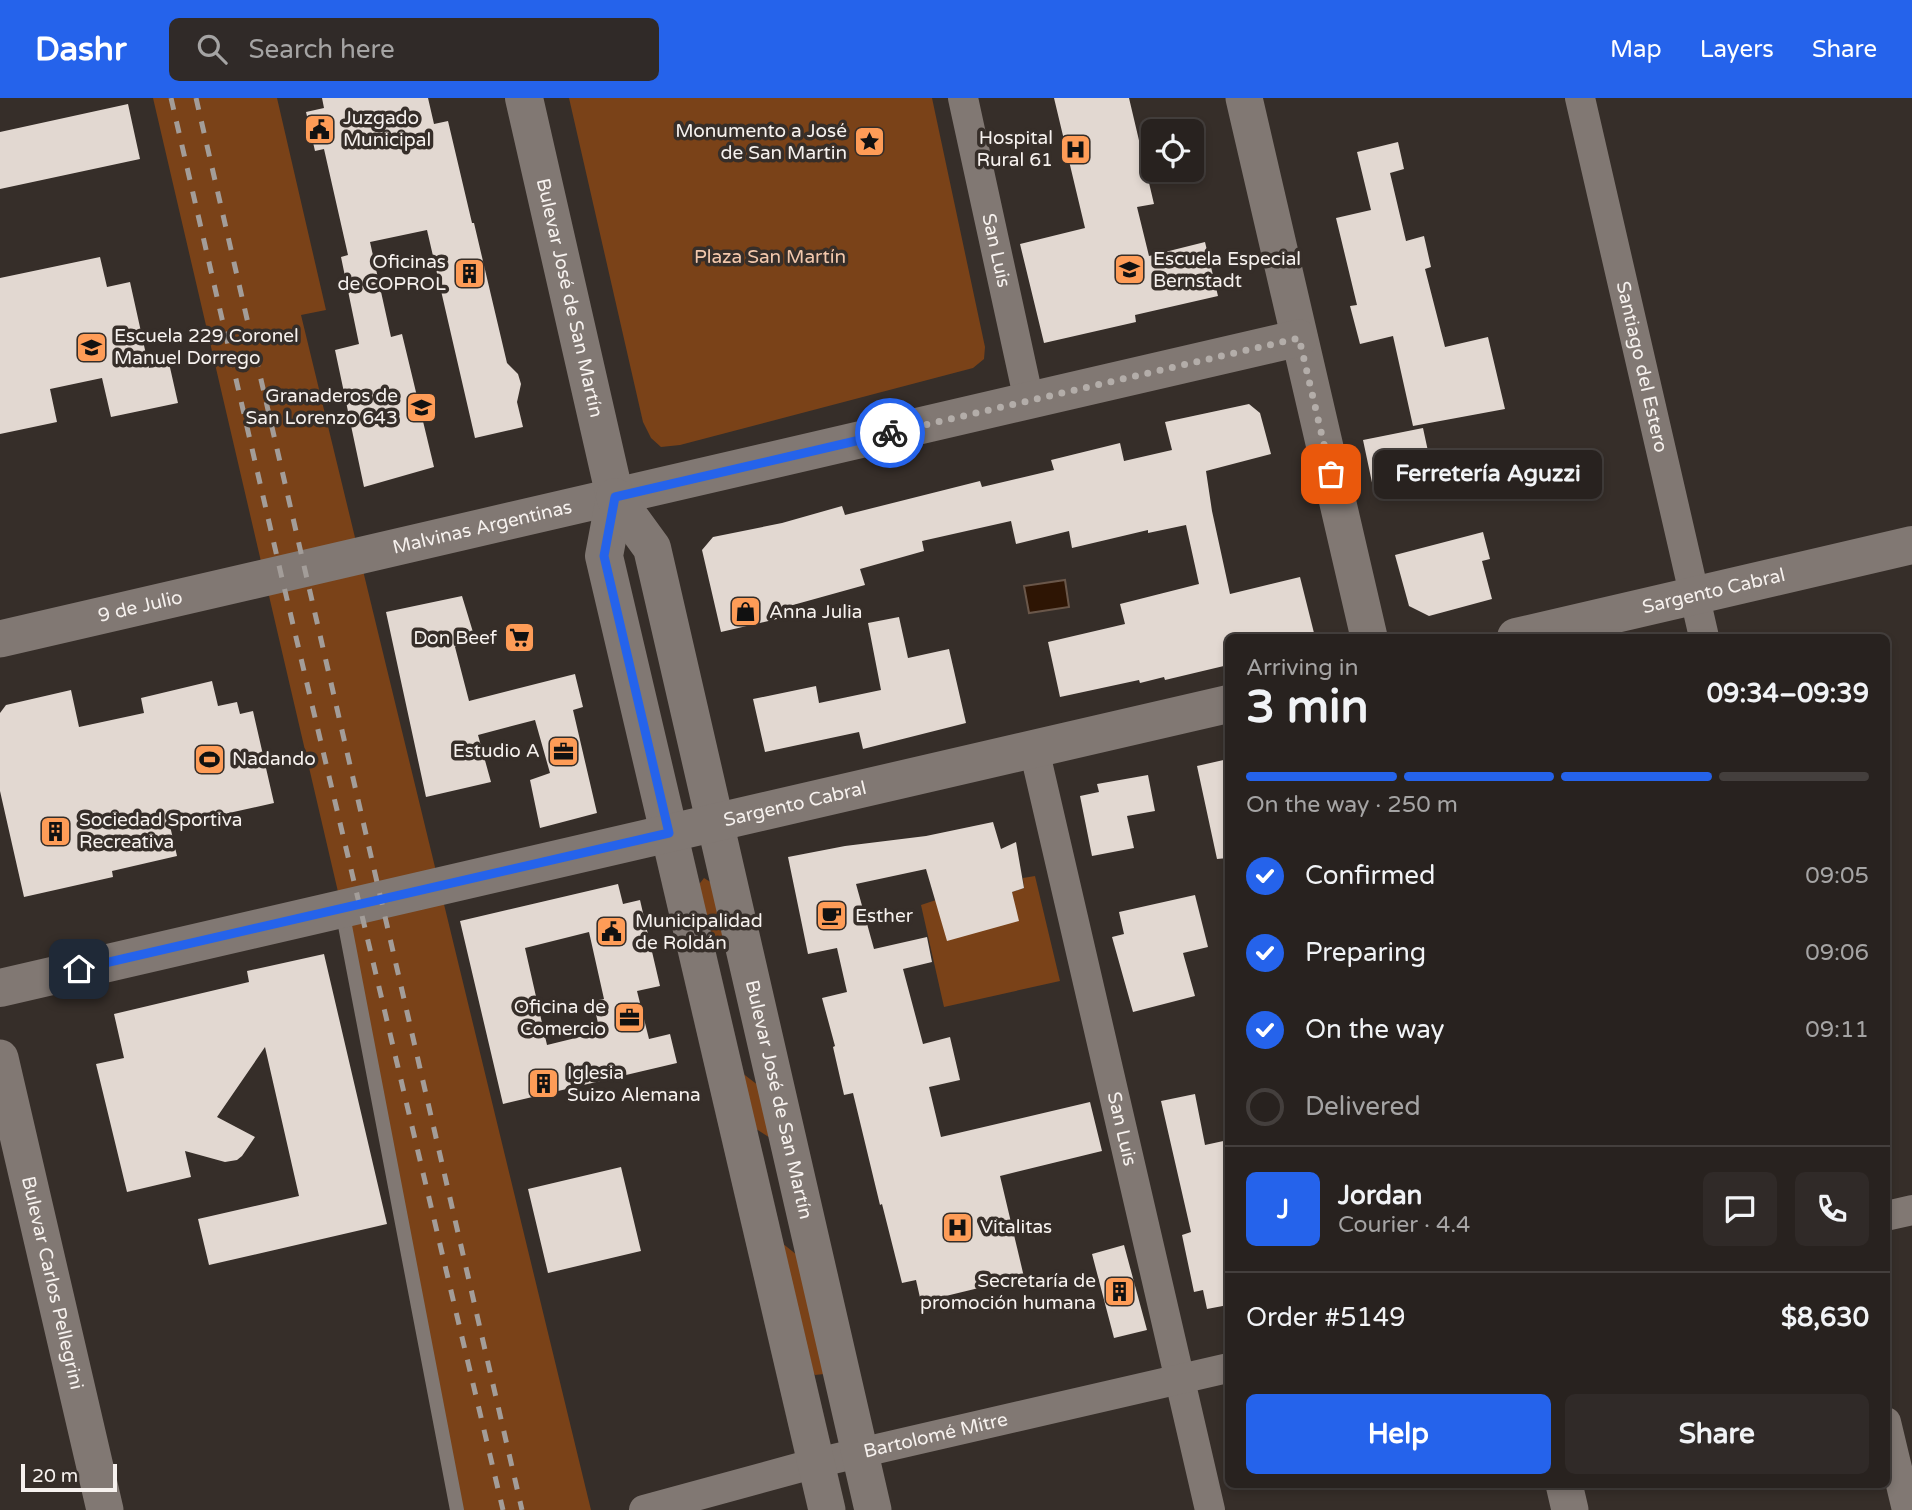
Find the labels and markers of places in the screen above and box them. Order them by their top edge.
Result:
place label: Juzgado Municipal [343,107,431,151]
public building icon: Juzgado Municipal [303,112,337,146]
place label: Monumento a José de San Martin [675,120,847,164]
place icon: Monumento a José de San Martin [853,125,887,159]
place label: Hospital Rural 61 [976,127,1053,171]
hospital icon: Hospital Rural 61 [1059,132,1093,166]
place label: Escuela Especial Bernstadt [1153,248,1301,292]
place label: Oficinas de COPROL [337,251,446,295]
school or university icon: Escuela Especial Bernstadt [1113,253,1147,287]
building icon: Oficinas de COPROL [452,256,486,290]
place label: Escuela 229 Coronel Manuel Dorrego [114,325,299,369]
school or university icon: Escuela 229 Coronel Manuel Dorrego [74,330,108,364]
place label: Granaderos de San Lorenzo 643 [246,385,398,429]
school or university icon: Granaderos de San Lorenzo 643 [404,390,438,424]
pin [1301,444,1361,504]
callout: Ferretería Aguzzi [1373,450,1600,498]
shop icon: Anna Julia [729,595,763,629]
place label: Anna Julia [769,601,862,623]
supermarket icon: Don Beef [503,621,537,655]
place label: Don Beef [413,627,498,649]
office icon: Estudio A [546,734,580,768]
place label: Estudio A [453,740,540,762]
sports icon: Nadando [192,742,226,776]
place label: Nadando [232,748,316,770]
place label: Sociedad Sportiva Recreativa [79,809,242,853]
building icon: Sociedad Sportiva Recreativa [39,814,73,848]
cafe icon: Esther [815,899,849,933]
place label: Esther [855,905,914,927]
place label: Municipalidad de Roldán [635,910,763,954]
public building icon: Municipalidad de Roldán [595,915,629,949]
pin [49,939,109,999]
place label: Oficina de Comercio [514,996,606,1040]
office icon: Oficina de Comercio [612,1001,646,1035]
place label: Iglesia Suizo Alemana [567,1062,701,1106]
building icon: Iglesia Suizo Alemana [527,1067,561,1101]
hospital icon: Vitalitas [940,1210,974,1244]
place label: Vitalitas [980,1216,1052,1238]
place label: Secretaría de promoción humana [920,1270,1096,1314]
building icon: Secretaría de promoción humana [1102,1275,1136,1309]

